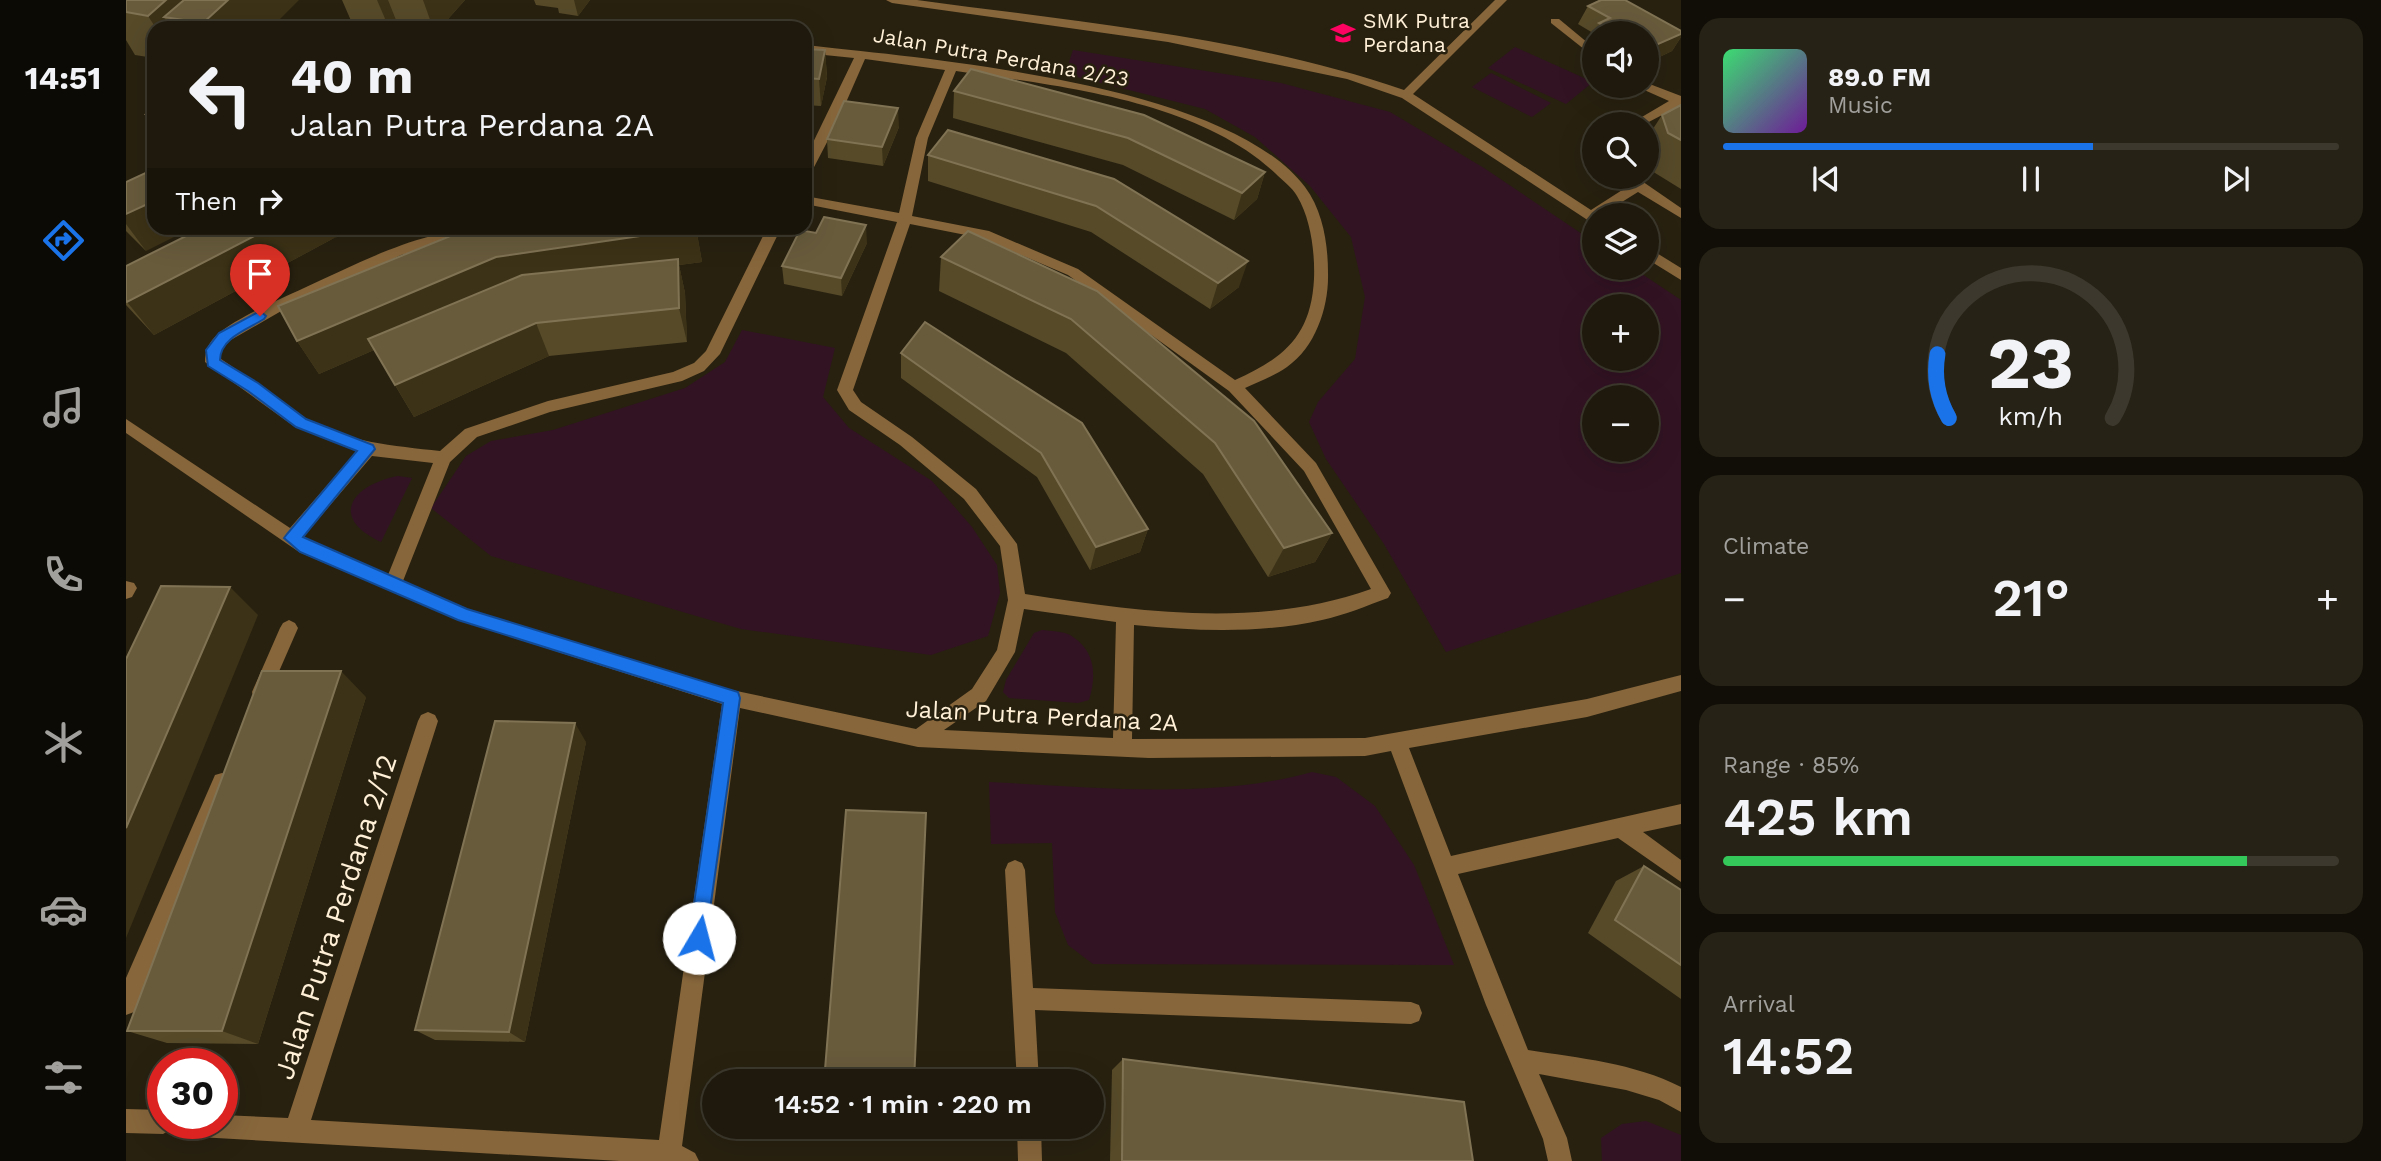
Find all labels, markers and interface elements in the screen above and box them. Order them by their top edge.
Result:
place label: SMK Putra Perdana [1363,8,1470,57]
school or university icon: SMK Putra Perdana [1329,19,1357,47]
map controls [1582,21,1659,462]
button: sound [1582,21,1659,98]
street label: Jalan Putra Perdana 2/23 [871,22,1131,91]
text: 40 m [290,47,413,105]
icon: left [175,49,266,140]
text: 14:51 [25,59,101,97]
text: 89.0 FM [1828,62,1931,92]
text: Music [1828,92,1893,119]
text: Jalan Putra Perdana 2A [290,106,654,144]
button: search [1582,112,1659,189]
icon: previous [1807,160,1845,198]
icon: pause [2012,160,2050,198]
icon: next [2217,160,2255,198]
icon: right [251,182,289,220]
text: Then [175,186,237,216]
button: layers [1582,203,1659,280]
icon: directions [39,216,88,265]
pin [230,244,290,316]
icon: arrive [241,255,279,293]
button: + [1582,294,1659,371]
text: 23 [1988,320,2074,406]
icon: music [39,383,88,432]
button: − [1582,385,1659,462]
text: km/h [1999,402,2063,431]
text: Climate [1723,533,1809,560]
icon: phone [39,550,88,599]
text: 21° [1992,568,2070,629]
text: − [1723,577,1746,621]
text: + [2316,577,2339,621]
street label: Jalan Putra Perdana 2A [905,695,1179,737]
icon: climate [39,718,88,767]
street label: Jalan Putra Perdana 2/12 [267,751,404,1084]
text: Range · 85% [1723,752,1859,779]
text: 425 km [1723,787,1913,848]
icon: car [39,885,88,934]
position arrow [662,901,736,975]
text: Arrival [1723,991,1795,1018]
text: 14:52 [1723,1026,1854,1087]
speed limit sign: 30 [147,1048,238,1139]
icon: filters [39,1053,88,1102]
text: 14:52 · 1 min · 220 m [775,1089,1031,1119]

